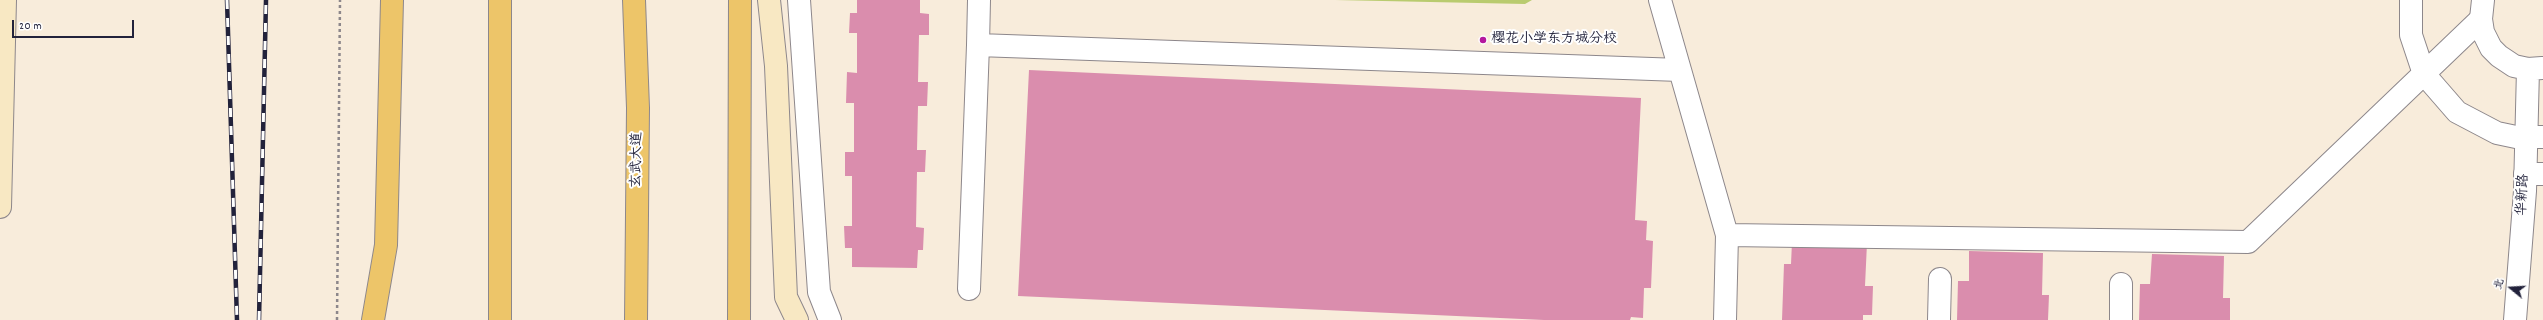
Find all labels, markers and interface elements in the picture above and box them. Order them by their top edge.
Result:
scale bar [14,12,136,38]
text: 20 m [19,18,42,35]
place label: 樱花小学东方城分校 [1491,32,1617,48]
marker: 樱花小学东方城分校 [1478,35,1488,45]
street label: 玄武大道 [629,132,647,188]
street label: 华新路 [2515,174,2533,216]
north arrow [2491,268,2531,308]
text: 北 [2490,277,2509,292]

